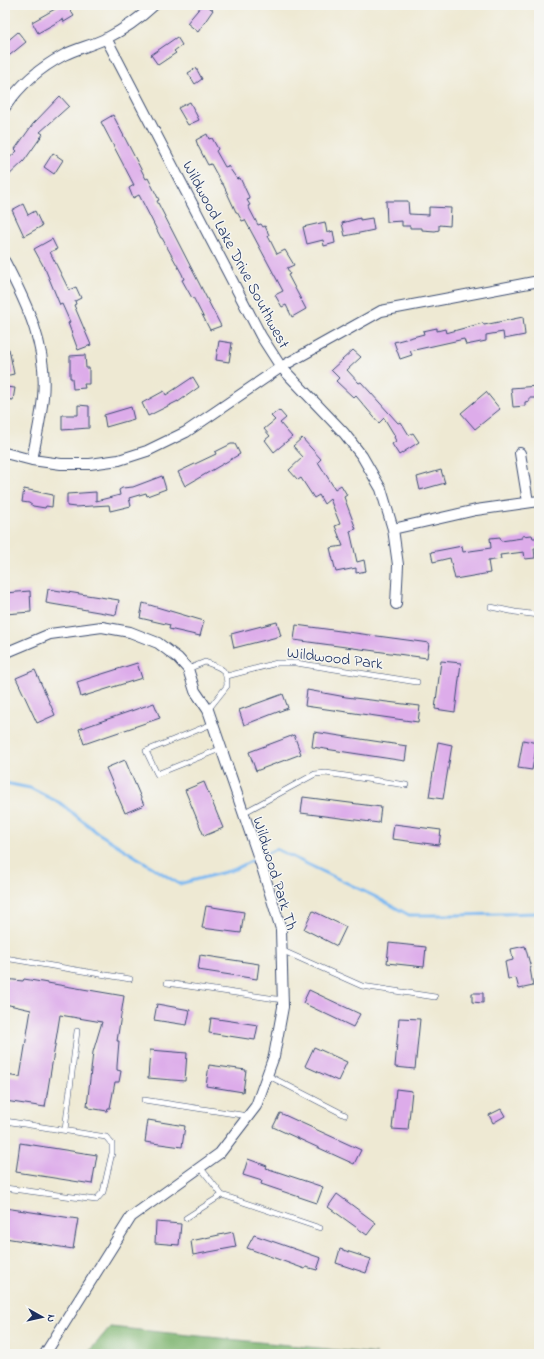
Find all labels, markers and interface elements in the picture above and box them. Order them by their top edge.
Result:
street label: Wildwood Lake Drive Southwest [175,157,295,354]
street label: Wildwood Park [285,641,385,677]
street label: Wildwood Park Th [245,814,303,933]
north arrow [22,1297,62,1337]
text: N [42,1313,59,1323]

